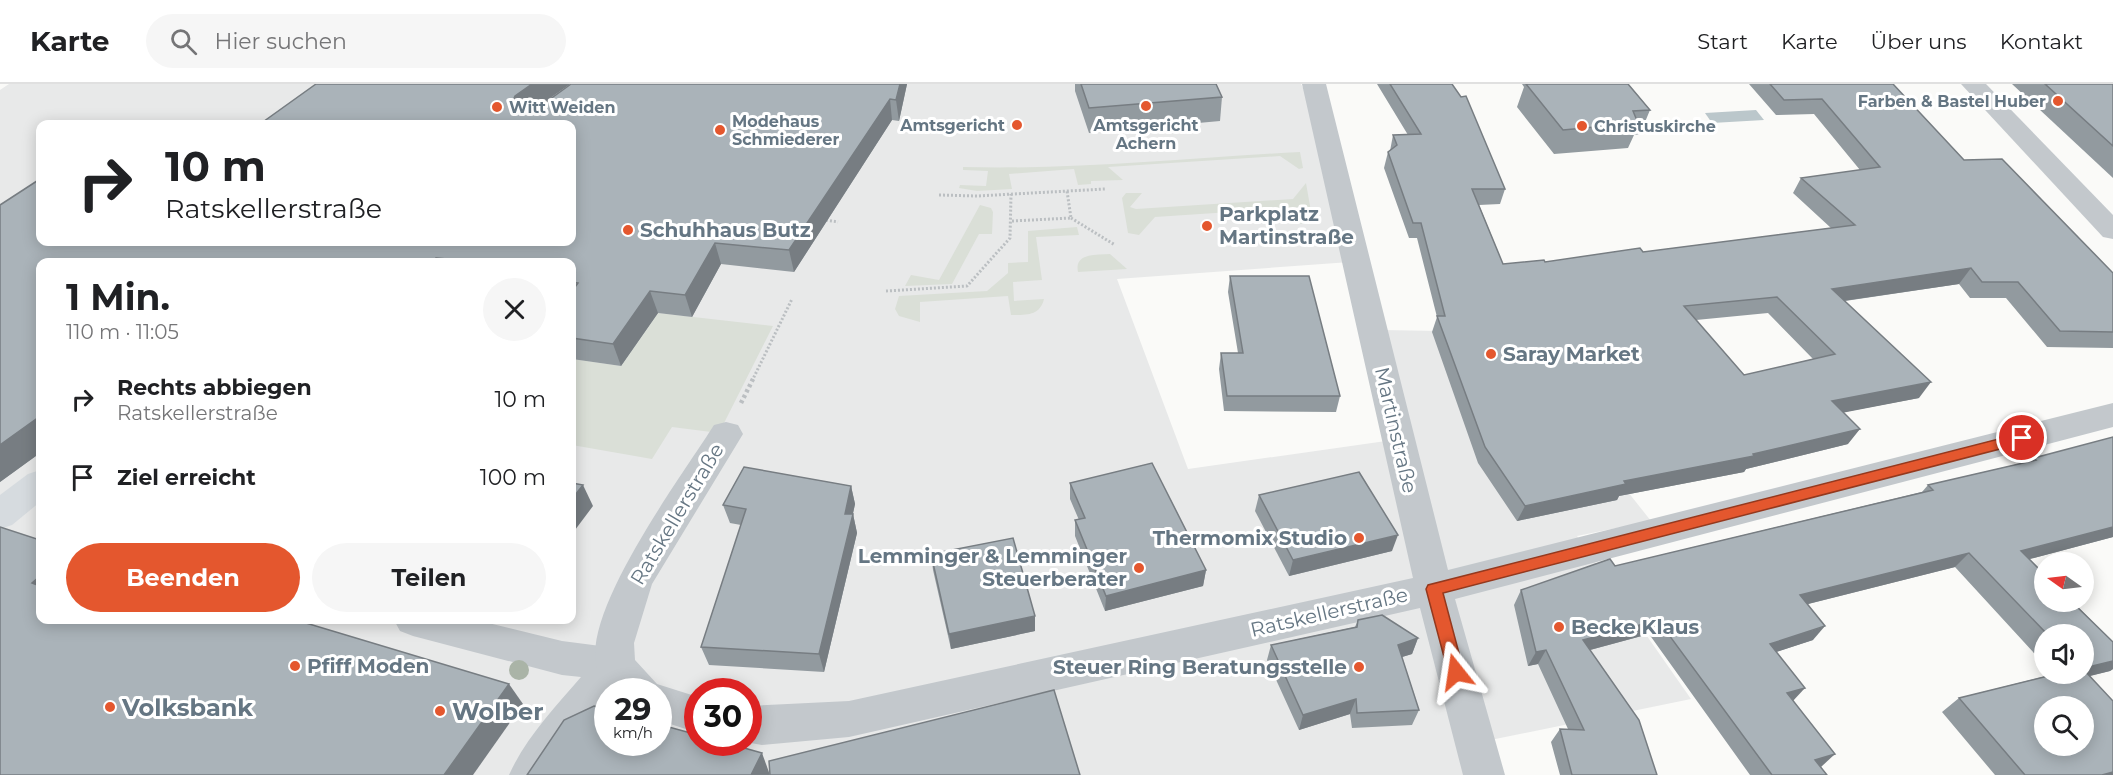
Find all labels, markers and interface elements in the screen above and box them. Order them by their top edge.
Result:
search box [146,14,566,68]
text: Karte [30,24,110,58]
icon: search [167,25,200,58]
text: Hier suchen [215,28,347,55]
text: Start [1697,29,1748,54]
text: Karte [1781,29,1838,54]
text: Über uns [1871,29,1967,54]
text: Kontakt [2000,29,2083,54]
place label: Farben & Bastel Huber [1858,92,2046,111]
marker: Farben & Bastel Huber [2051,94,2065,108]
place label: Witt Weiden [509,98,615,117]
marker: Amtsgericht Achern [1139,99,1153,113]
marker: Witt Weiden [490,100,504,114]
place label: Modehaus Schmiederer [732,112,839,149]
place label: Amtsgericht [899,116,1005,135]
place label: Amtsgericht Achern [1093,116,1198,153]
place label: Christuskirche [1594,117,1716,136]
marker: Amtsgericht [1010,118,1024,132]
marker: Christuskirche [1575,119,1589,133]
marker: Modehaus Schmiederer [713,123,727,137]
text: 10 m [165,140,266,192]
icon: right [66,144,144,222]
text: Ratskellerstraße [165,192,382,225]
place label: Parkplatz Martinstraße [1219,202,1354,249]
place label: Schuhhaus Butz [640,218,811,242]
marker: Parkplatz Martinstraße [1200,219,1214,233]
marker: Schuhhaus Butz [621,223,635,237]
text: 1 Min. [66,275,170,319]
button: close [483,278,546,341]
text: 110 m · 11:05 [66,320,179,344]
place label: Saray Market [1503,342,1640,366]
marker: Saray Market [1484,347,1498,361]
street label: Martinstraße [1370,365,1422,495]
text: Rechts abbiegen [117,374,312,401]
icon: right [66,383,99,416]
text: 10 m [494,386,546,413]
text: Ratskellerstraße [117,401,278,425]
pin [1996,412,2047,463]
icon: arrive [2005,421,2038,454]
street label: Ratskellerstraße [625,439,729,589]
icon: arrive [66,461,99,494]
text: Ziel erreicht [117,464,256,491]
text: 100 m [480,464,546,491]
place label: Thermomix Studio [1153,526,1347,550]
marker: Thermomix Studio [1352,531,1366,545]
button: Beenden [66,543,300,612]
button: Teilen [312,543,546,612]
place label: Lemminger & Lemminger Steuerberater [858,544,1127,591]
north arrow [2034,552,2094,612]
map controls [2034,552,2094,756]
marker: Lemminger & Lemminger Steuerberater [1132,561,1146,575]
street label: Ratskellerstraße [1248,582,1410,642]
place label: Becke Klaus [1571,615,1699,639]
marker: Becke Klaus [1552,620,1566,634]
button: sound [2034,624,2094,684]
position arrow [1424,640,1488,704]
place label: Pfiff Moden [307,654,429,678]
place label: Steuer Ring Beratungsstelle [1053,655,1347,679]
marker: Pfiff Moden [288,659,302,673]
marker: Steuer Ring Beratungsstelle [1352,660,1366,674]
speed limit sign: 30 [684,678,762,756]
text: 29 [615,691,651,728]
place label: Volksbank [121,693,253,722]
button: search [2034,696,2094,756]
place label: Wolber [452,697,544,726]
marker: Volksbank [103,700,117,714]
marker: Wolber [433,704,447,718]
text: km/h [613,723,653,742]

